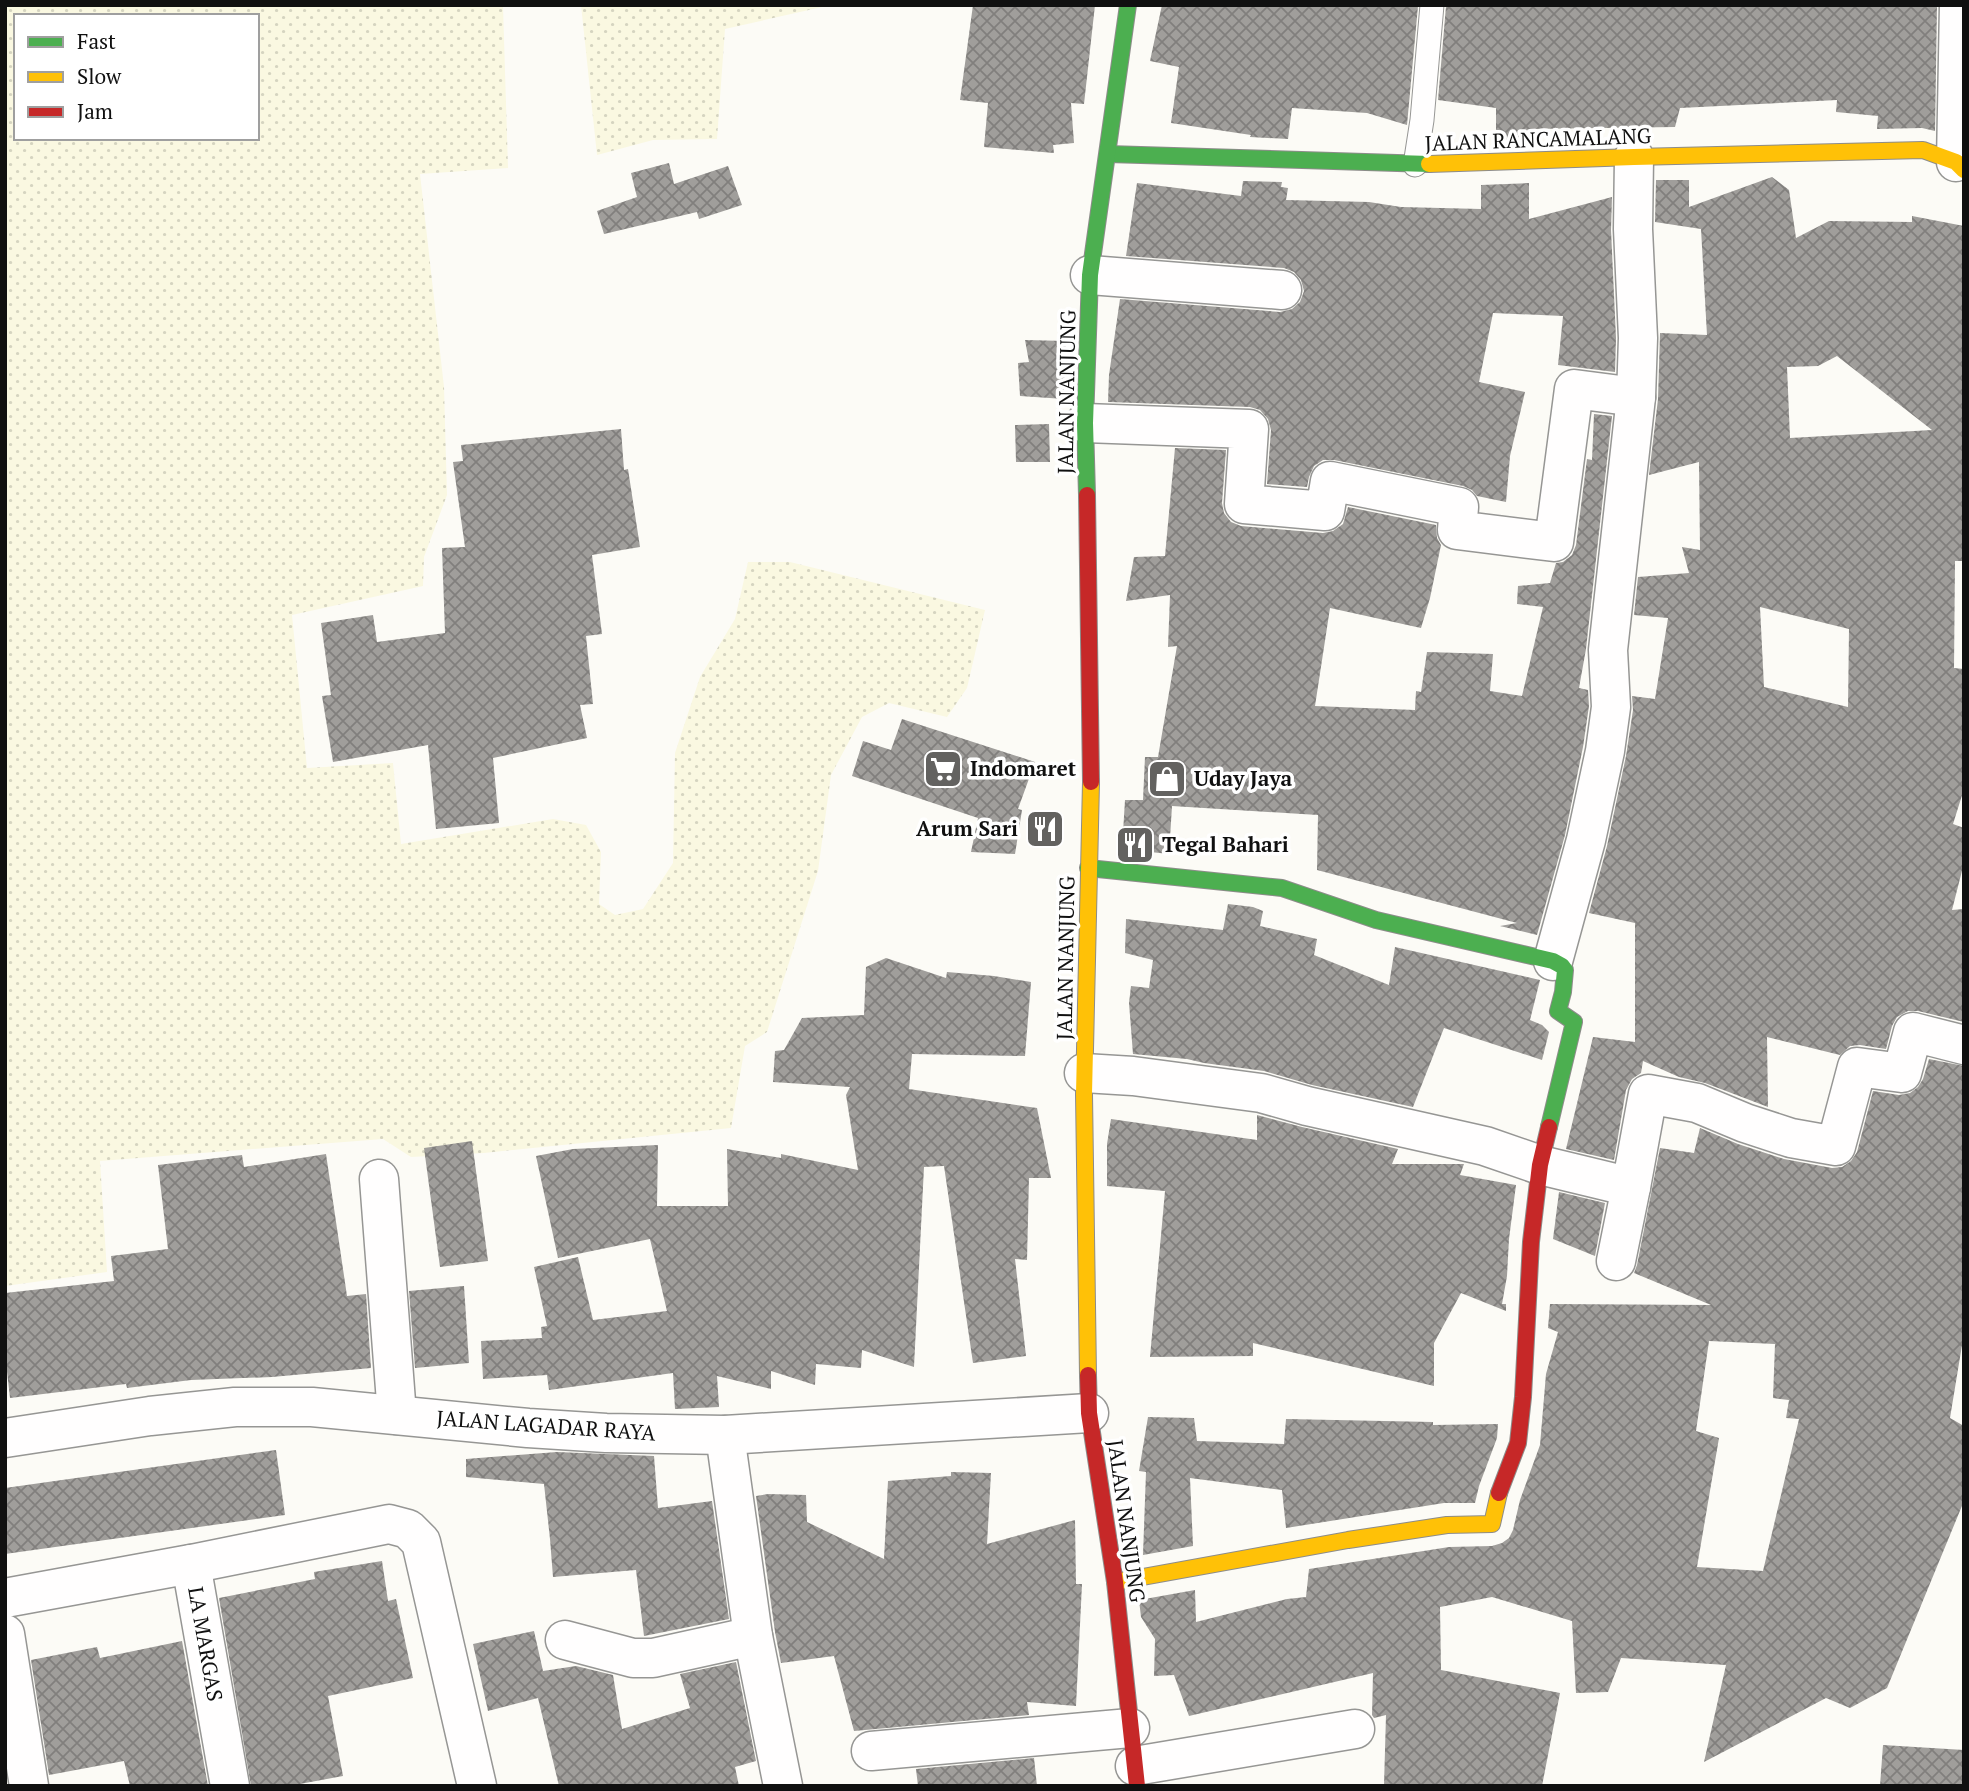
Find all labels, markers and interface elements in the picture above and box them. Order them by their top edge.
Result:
legend [14,14,259,140]
text: Fast [77,27,116,55]
text: Slow [77,62,122,90]
text: Jam [77,97,113,125]
street label: JALAN RANCAMALANG [1424,121,1652,157]
street label: JALAN NANJUNG [1051,309,1081,474]
supermarket icon: Indomaret [922,748,964,790]
place label: Indomaret [970,754,1077,782]
shop icon: Uday Jaya [1146,758,1188,800]
place label: Uday Jaya [1194,764,1292,792]
restaurant icon: Arum Sari [1024,808,1066,850]
place label: Arum Sari [916,814,1018,842]
restaurant icon: Tegal Bahari [1114,824,1156,866]
place label: Tegal Bahari [1162,830,1289,858]
street label: JALAN NANJUNG [1050,875,1080,1040]
street label: JALAN LAGADAR RAYA [436,1403,657,1447]
street label: JALAN NANJUNG [1102,1438,1152,1605]
street label: LA MARGAS [182,1584,230,1703]

